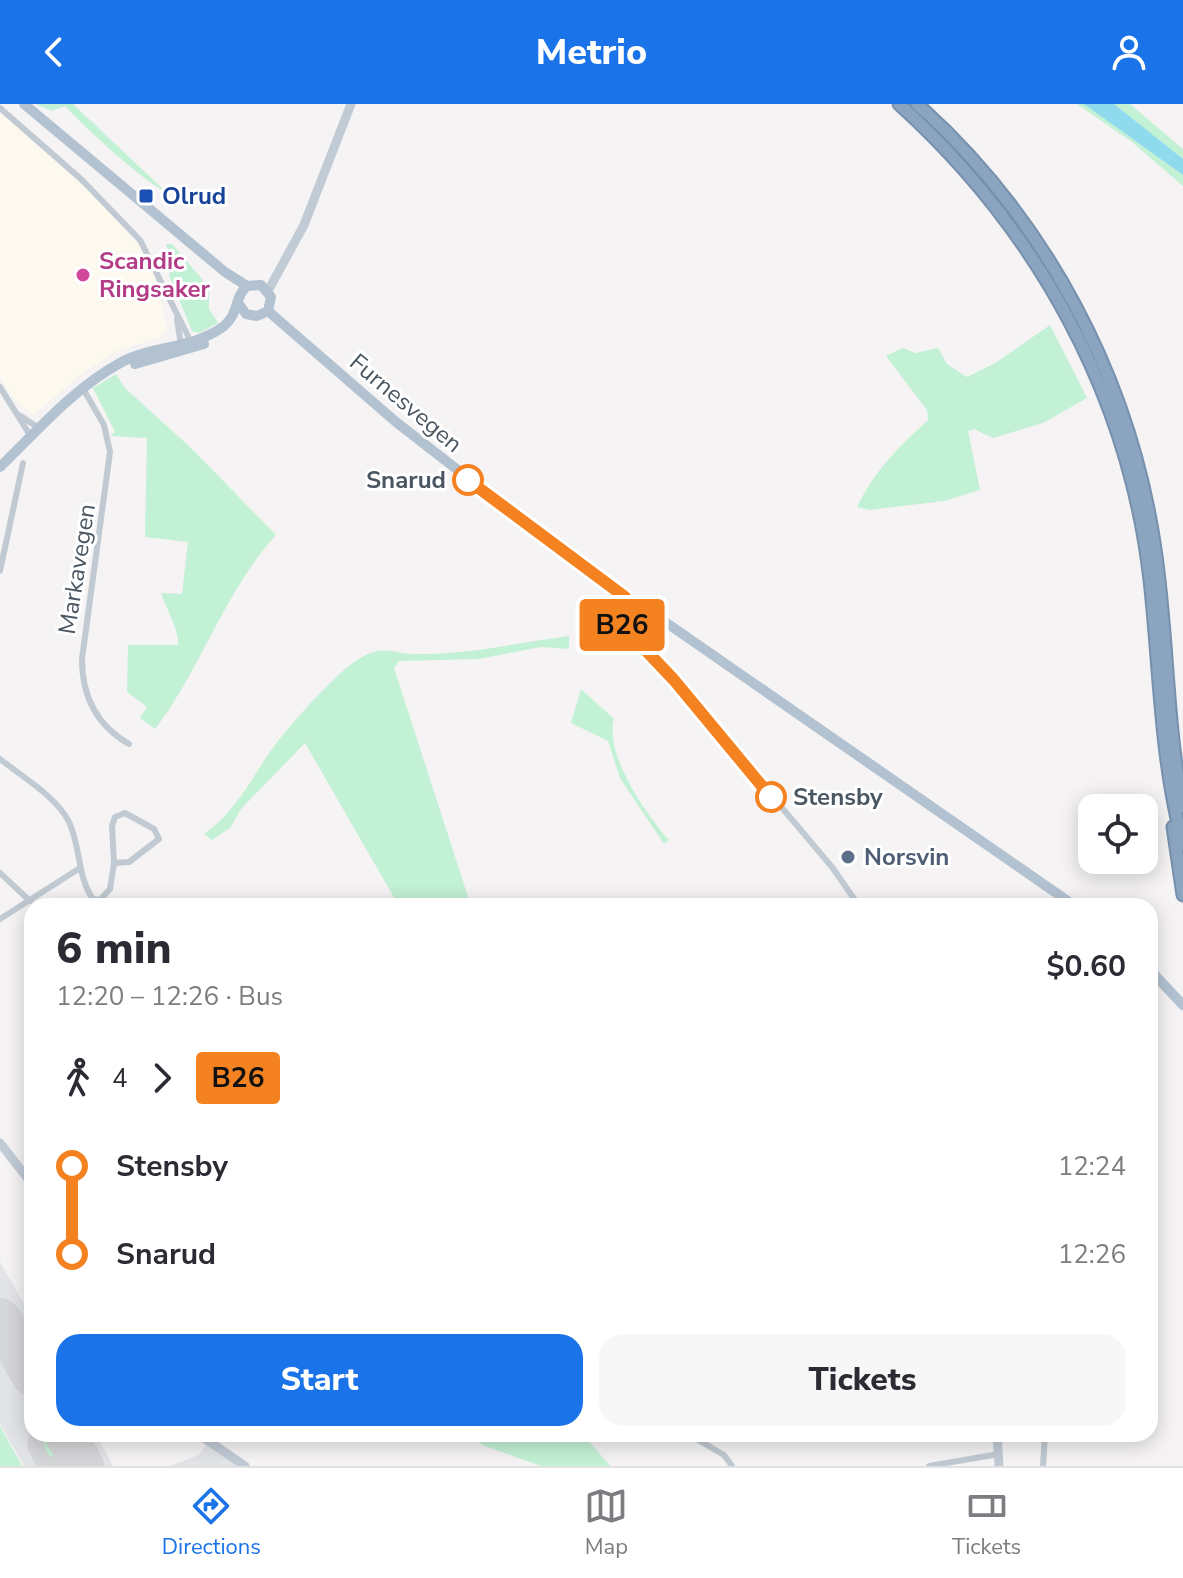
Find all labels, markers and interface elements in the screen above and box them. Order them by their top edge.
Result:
text: Metrio [536,28,647,77]
icon: back [32,30,76,74]
icon: person [1107,30,1151,74]
place label: Olrud [162,180,226,212]
marker: Olrud [137,187,155,205]
place label: Scandic Ringsaker [99,245,211,305]
marker: Scandic Ringsaker [74,266,92,284]
street label: Furnesvegen [343,346,469,460]
place label: Snarud [366,464,446,496]
marker: Snarud [453,465,483,495]
street label: Markavegen [51,501,103,637]
line badge: B26 [576,599,668,651]
text: B26 [596,606,648,644]
place label: Stensby [793,781,883,813]
marker: Stensby [756,782,786,812]
map controls [1078,794,1158,874]
button: locate [1078,794,1158,874]
place label: Norsvin [864,841,949,873]
marker: Norsvin [839,848,857,866]
text: 6 min [56,919,172,979]
text: $0.60 [1047,946,1126,987]
text: 12:20 – 12:26 · Bus [56,979,283,1014]
icon: walk [56,1056,100,1100]
icon: forward [140,1056,184,1100]
text: B26 [212,1059,264,1097]
text: 4 [112,1061,128,1096]
text: Stensby [116,1146,228,1187]
text: 12:24 [1058,1149,1126,1184]
text: Snarud [116,1234,216,1275]
text: 12:26 [1058,1237,1126,1272]
button: Start [56,1334,583,1426]
button: Tickets [599,1334,1126,1426]
tab: Directions [162,1484,261,1562]
tab: Map [584,1484,628,1562]
tab: Tickets [952,1484,1021,1562]

